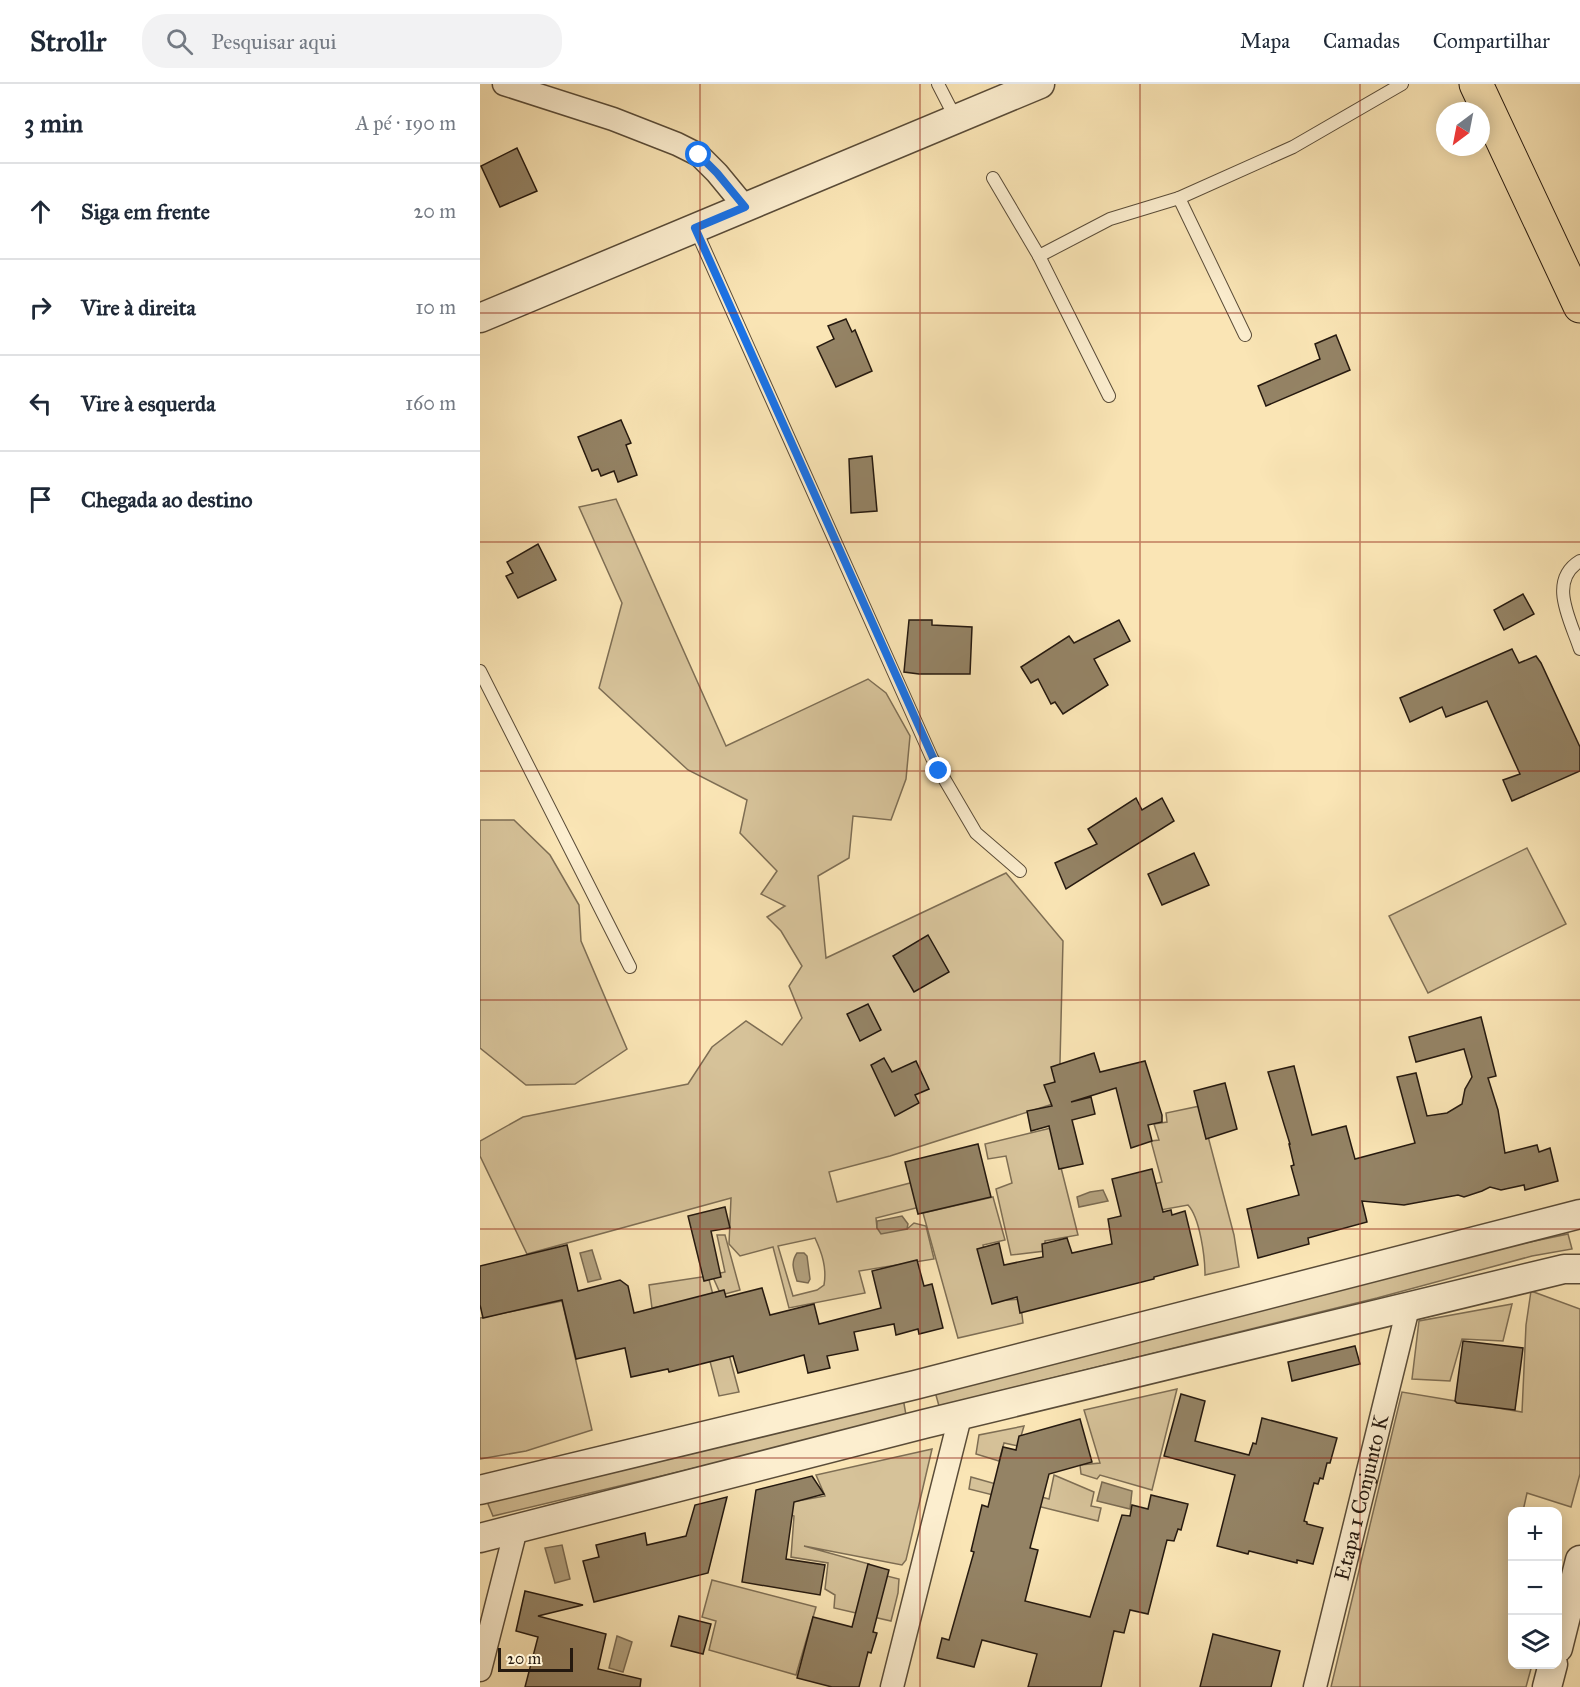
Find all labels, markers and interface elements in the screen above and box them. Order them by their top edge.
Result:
search box [142,14,562,68]
text: Strollr [30,24,106,59]
icon: search [163,25,196,58]
text: Pesquisar aqui [211,28,337,55]
text: Mapa [1240,28,1290,54]
text: Camadas [1323,28,1400,54]
text: Compartilhar [1433,28,1550,54]
north arrow [1436,102,1490,156]
text: 3 min [24,107,83,139]
text: A pé · 190 m [356,111,456,135]
route start [685,141,711,167]
icon: ahead [24,195,57,228]
text: Siga em frente [81,198,210,225]
text: 20 m [413,199,456,223]
icon: right [24,291,57,324]
text: Vire à direita [81,294,196,321]
text: 10 m [415,295,456,319]
icon: left [24,387,57,420]
text: Vire à esquerda [81,390,215,417]
text: 160 m [405,391,456,415]
icon: arrive [24,483,57,516]
text: Chegada ao destino [81,486,252,513]
route end [925,757,951,783]
street label: Etapa 1 Conjunto K [1329,1411,1395,1583]
map controls [1508,1507,1562,1669]
button: + [1508,1507,1562,1561]
button: − [1508,1561,1562,1615]
button: layers [1508,1615,1562,1669]
scale bar [498,1645,573,1672]
text: 20 m [507,1649,541,1668]

